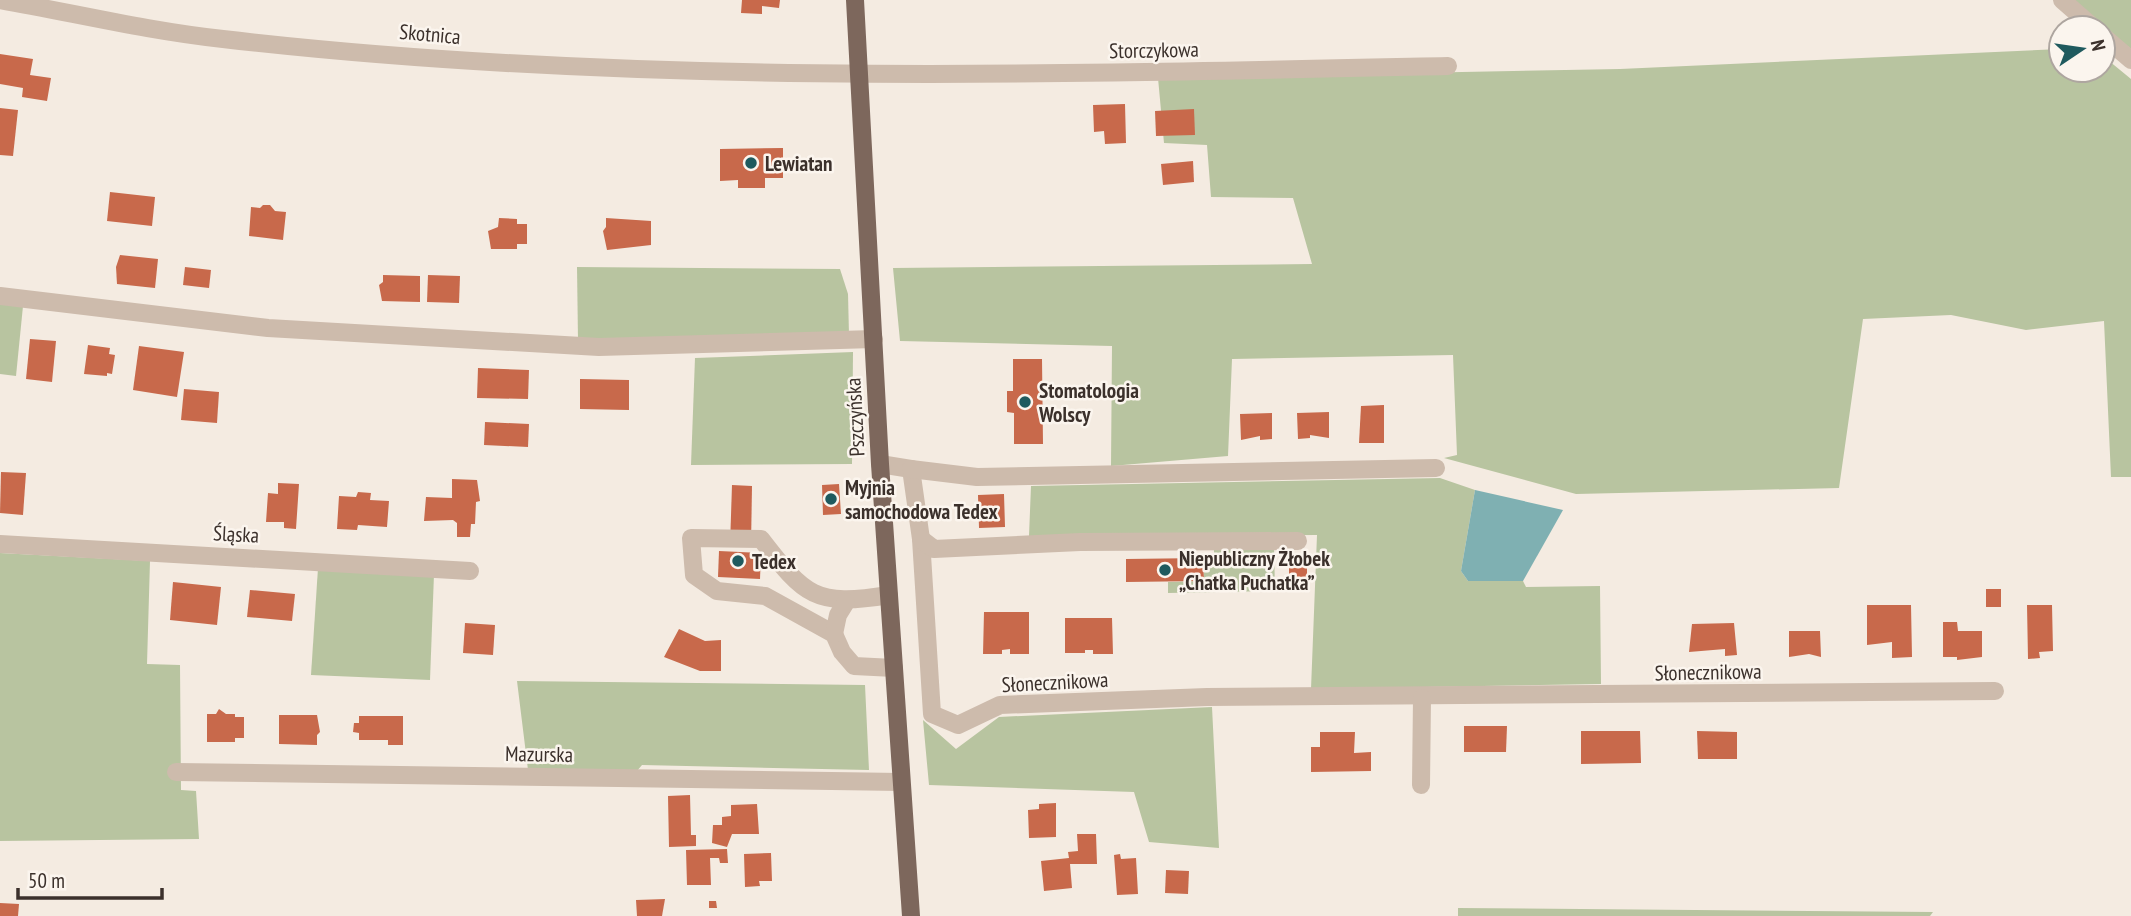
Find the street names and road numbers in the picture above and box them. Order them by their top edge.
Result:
street label: Skotnica [398,18,462,50]
street label: Storczykowa [1109,36,1199,64]
street label: Pszczyńska [839,377,871,457]
street label: Śląska [212,519,260,549]
street label: Słonecznikowa [1654,658,1762,686]
street label: Słonecznikowa [1001,666,1109,698]
street label: Mazurska [505,740,573,768]

